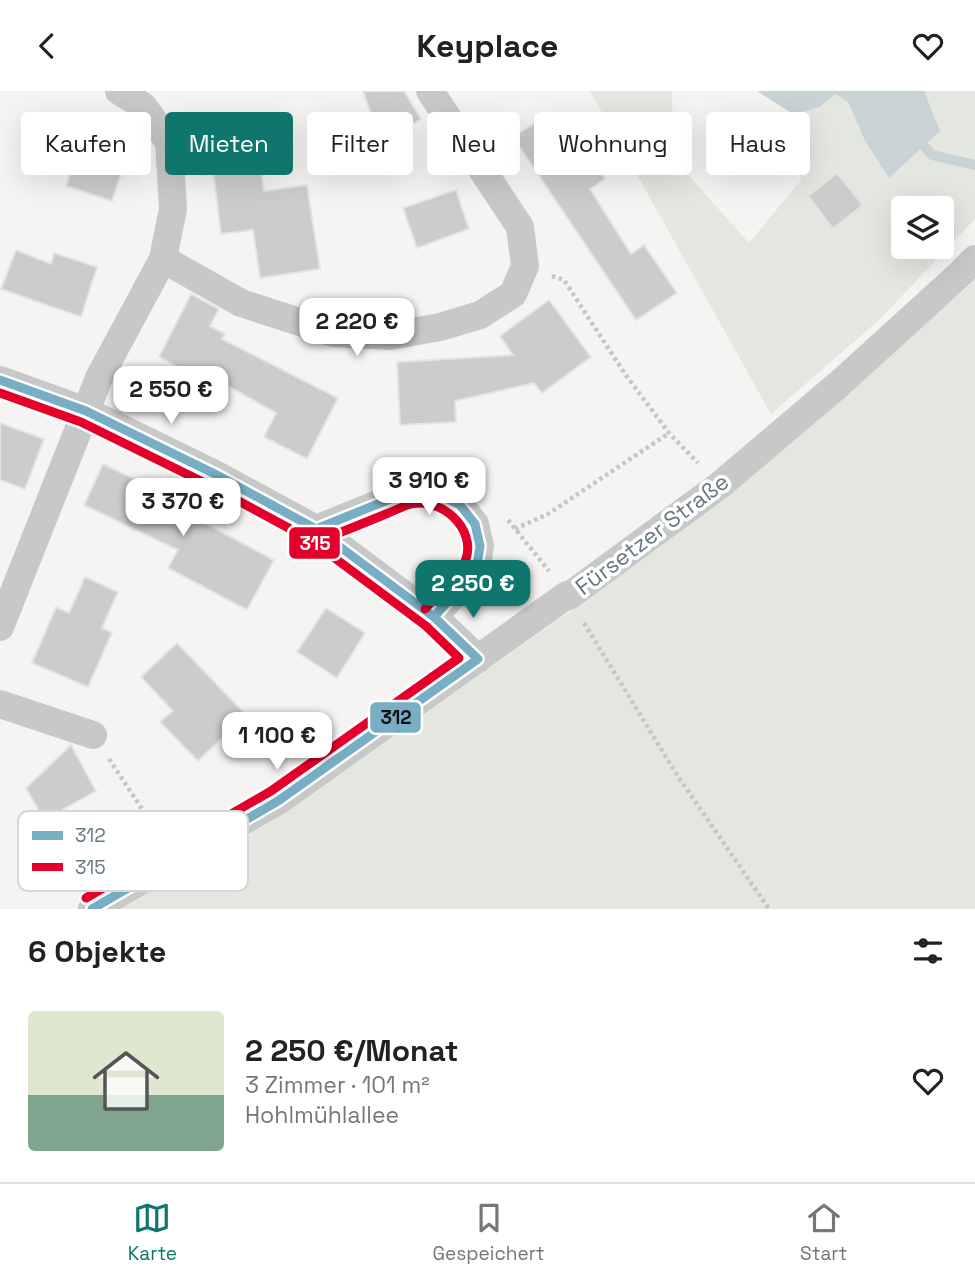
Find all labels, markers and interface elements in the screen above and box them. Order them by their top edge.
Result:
text: Keyplace [416,26,559,66]
icon: back [28,27,66,65]
icon: heart [909,27,947,65]
chip: Kaufen [21,112,151,175]
chip: Mieten [165,112,293,175]
chip: Filter [307,112,413,175]
chip: Neu [427,112,520,175]
chip: Wohnung [534,112,692,175]
chip: Haus [706,112,810,175]
map controls [891,196,954,259]
button: layers [891,196,954,259]
pin: 2 220 € [292,299,422,358]
text: 2 220 € [315,306,399,336]
pin: 2 550 € [106,367,236,426]
text: 2 550 € [129,374,213,404]
pin: 3 910 € [364,457,494,517]
text: 3 910 € [389,465,469,495]
street label: Fürsetzer Straße [569,466,735,602]
pin: 3 370 € [118,479,248,538]
text: 3 370 € [142,486,224,516]
line badge: 315 [288,526,341,560]
text: 315 [299,531,331,556]
pin: 2 250 € [408,561,538,620]
text: 2 250 € [431,568,515,598]
line badge: 312 [369,701,422,734]
text: 312 [380,705,412,730]
pin: 1 100 € [212,713,342,772]
text: 1 100 € [238,720,316,750]
legend [18,811,248,891]
text: 312 [75,823,106,848]
text: 315 [75,855,106,880]
text: 6 Objekte [28,932,166,971]
icon: filters [909,932,947,970]
text: 2 250 €/Monat [245,1031,459,1070]
icon: home [84,1039,168,1123]
icon: heart [909,1062,947,1100]
text: 3 Zimmer · 101 m² [245,1070,430,1100]
text: Hohlmühlallee [245,1100,399,1130]
tab: Karte [128,1199,177,1266]
tab: Gespeichert [433,1199,545,1266]
tab: Start [800,1199,847,1266]

